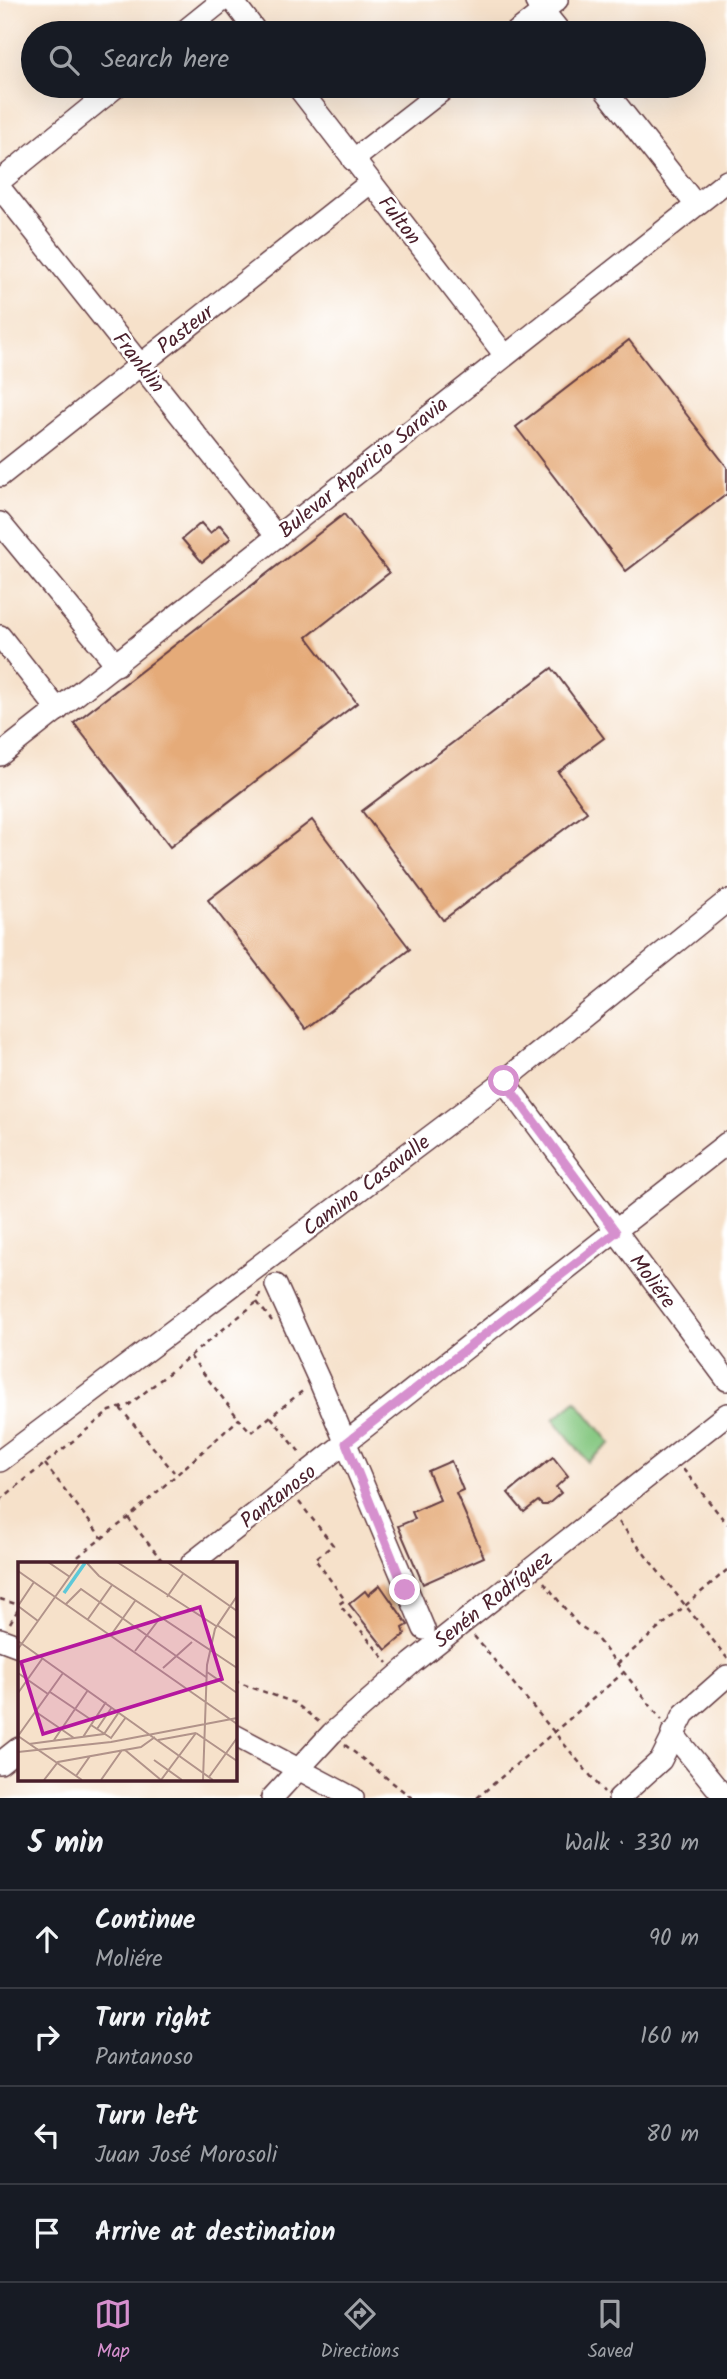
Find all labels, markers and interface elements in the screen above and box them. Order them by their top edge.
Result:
search box [21,21,706,98]
text: Search here [101,39,229,81]
icon: search [45,41,83,79]
street label: Fulton [369,189,429,253]
street label: Pasteur [150,297,222,363]
street label: Franklin [103,325,172,401]
street label: Bulevar Aparicio Saravia [272,389,456,547]
route start [488,1065,519,1096]
street label: Camino Casavalle [296,1127,438,1245]
street label: Moliére [620,1247,684,1317]
street label: Pantanoso [233,1457,324,1538]
street label: Senén Rodríguez [427,1543,561,1657]
inset map [18,1562,236,1780]
route end [389,1574,420,1605]
text: 5 min [28,1820,104,1868]
text: Walk · 330 m [565,1826,699,1862]
text: Continue [95,1900,196,1942]
icon: ahead [28,1920,66,1958]
text: 90 m [649,1921,699,1957]
text: Moliére [95,1942,163,1978]
text: Turn right [95,1998,211,2040]
icon: right [28,2018,66,2056]
text: 160 m [640,2019,699,2055]
text: Pantanoso [95,2040,193,2076]
text: Turn left [95,2096,198,2138]
icon: left [28,2116,66,2154]
text: 80 m [646,2117,699,2153]
text: Juan José Morosoli [95,2138,277,2174]
text: Arrive at destination [95,2212,335,2254]
icon: arrive [28,2214,66,2252]
tab: Map [94,2295,132,2367]
tab: Directions [321,2295,399,2367]
tab: Saved [588,2295,633,2367]

